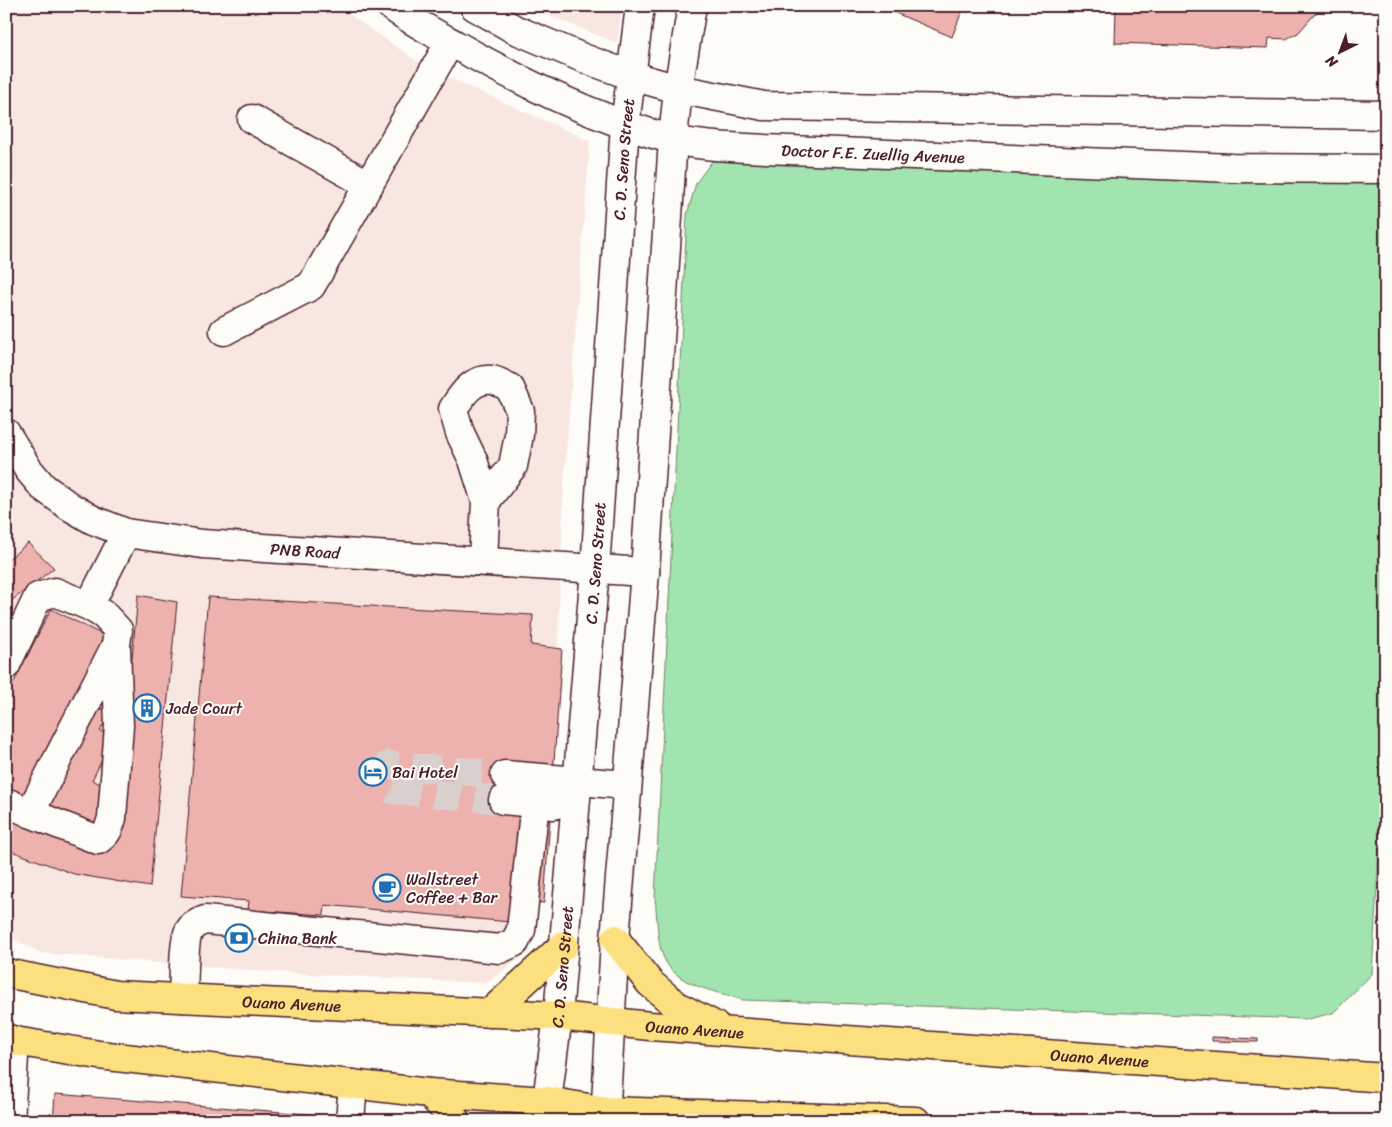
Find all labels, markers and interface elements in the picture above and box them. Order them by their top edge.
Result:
north arrow [1314,28,1364,78]
text: N [1319,49,1344,74]
street label: C. D. Seno Street [605,97,643,221]
street label: Doctor F.E. Zuellig Avenue [781,136,966,172]
street label: C. D. Seno Street [576,502,614,625]
street label: PNB Road [269,534,342,568]
building icon: Jade Court [132,693,162,723]
place label: Jade Court [165,694,242,723]
hotel icon: Bai Hotel [358,757,388,787]
place label: Bai Hotel [392,758,458,787]
place label: Wallstreet Coffee + Bar [406,865,498,912]
cafe icon: Wallstreet Coffee + Bar [372,873,402,903]
street label: C. D. Seno Street [543,905,582,1029]
bank icon: China Bank [224,923,254,953]
place label: China Bank [258,924,338,953]
street label: Ouano Avenue [242,987,342,1021]
street label: Ouano Avenue [644,1012,745,1048]
street label: Ouano Avenue [1049,1040,1150,1076]

